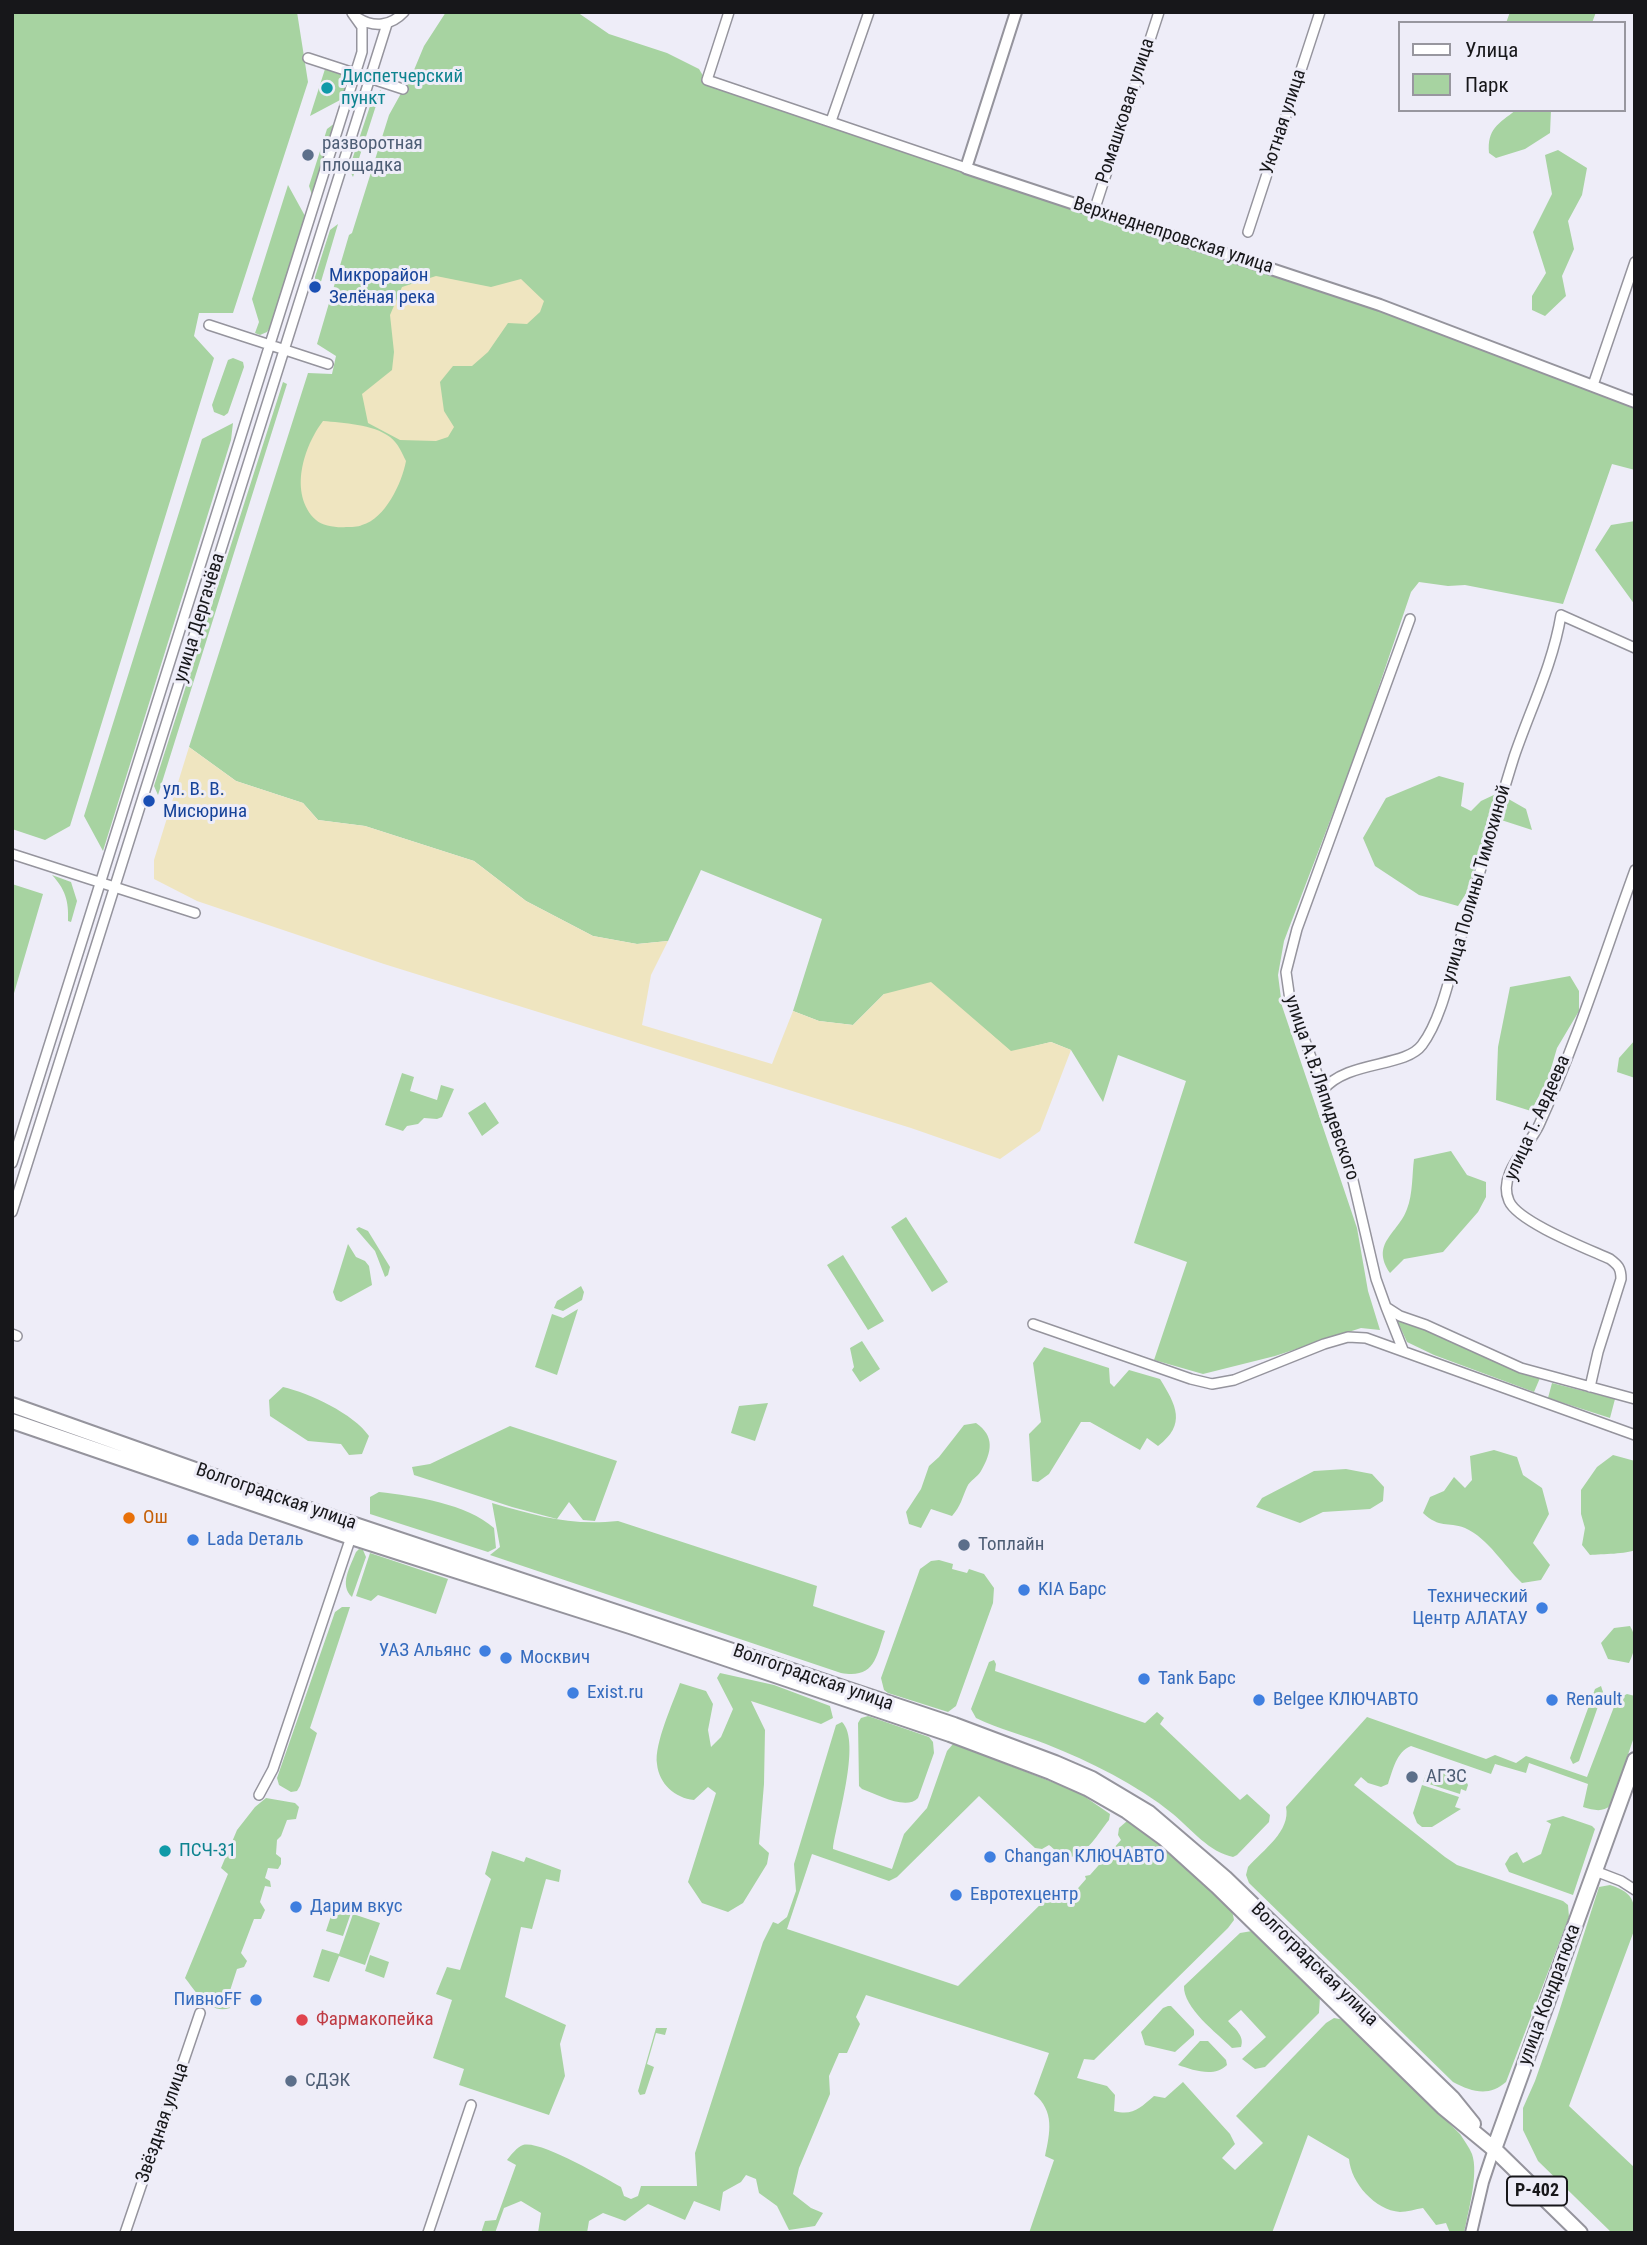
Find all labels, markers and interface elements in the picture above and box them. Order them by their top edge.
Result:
legend [1398,21,1626,112]
street label: Ромашковая улица [1092,36,1160,186]
text: Улица [1465,38,1518,62]
place label: Диспетчерский пункт [341,66,463,110]
street label: Уютная улица [1256,67,1312,177]
text: Парк [1465,73,1509,97]
marker: Диспетчерский пункт [319,80,335,96]
place label: разворотная площадка [322,133,423,177]
marker: разворотная площадка [300,147,316,163]
street label: Верхнеднепровская улица [1070,193,1276,279]
place label: Микрорайон Зелёная река [329,265,435,309]
marker: Микрорайон Зелёная река [307,279,323,295]
street label: улица Дергачёва [170,551,230,685]
place label: ул. В. В. Мисюрина [163,779,247,823]
street label: улица Полины Тимохиной [1438,782,1516,986]
marker: ул. В. В. Мисюрина [141,793,157,809]
street label: улица А.В.Ляпидевского [1279,992,1363,1184]
street label: улица Т. Авдеева [1500,1052,1576,1184]
street label: Волгоградская улица [193,1459,359,1535]
place label: Ош [143,1507,168,1529]
marker: Ош [121,1510,137,1526]
place label: Lada Dеталь [207,1529,303,1551]
marker: Lada Dеталь [185,1532,201,1548]
place label: Топлайн [978,1534,1044,1556]
marker: Топлайн [956,1537,972,1553]
place label: KIA Барс [1038,1579,1106,1601]
marker: KIA Барс [1016,1582,1032,1598]
place label: Технический Центр АЛАТАУ [1412,1586,1528,1630]
marker: Технический Центр АЛАТАУ [1534,1600,1550,1616]
place label: УАЗ Альянс [379,1640,471,1662]
street label: Волгоградская улица [730,1640,896,1716]
marker: УАЗ Альянс [477,1643,493,1659]
place label: Москвич [520,1647,590,1669]
marker: Москвич [498,1650,514,1666]
place label: Tank Барс [1158,1668,1236,1690]
marker: Tank Барс [1136,1671,1152,1687]
place label: Exist.ru [587,1682,643,1704]
marker: Exist.ru [565,1685,581,1701]
place label: Belgee КЛЮЧАВТО [1273,1689,1419,1711]
place label: Renault [1566,1689,1622,1711]
marker: Belgee КЛЮЧАВТО [1251,1692,1267,1708]
marker: Renault [1544,1692,1560,1708]
place label: АГЗС [1426,1766,1467,1788]
marker: АГЗС [1404,1769,1420,1785]
place label: ПСЧ-31 [179,1840,236,1862]
marker: ПСЧ-31 [157,1843,173,1859]
place label: Changan КЛЮЧАВТО [1004,1846,1165,1868]
marker: Changan КЛЮЧАВТО [982,1849,998,1865]
place label: Евротехцентр [970,1884,1078,1906]
marker: Евротехцентр [948,1887,964,1903]
place label: Дарим вкус [310,1896,403,1918]
street label: Волгоградская улица [1246,1898,1382,2032]
marker: Дарим вкус [288,1899,304,1915]
street label: улица Кондратюка [1514,1921,1586,2069]
place label: ПивноFF [173,1989,242,2011]
marker: ПивноFF [248,1992,264,2008]
place label: Фармакопейка [316,2009,434,2031]
marker: Фармакопейка [294,2012,310,2028]
street label: Звёздная улица [132,2060,194,2186]
place label: СДЭК [305,2070,350,2092]
marker: СДЭК [283,2073,299,2089]
road number: Р-402 [1507,2176,1567,2206]

